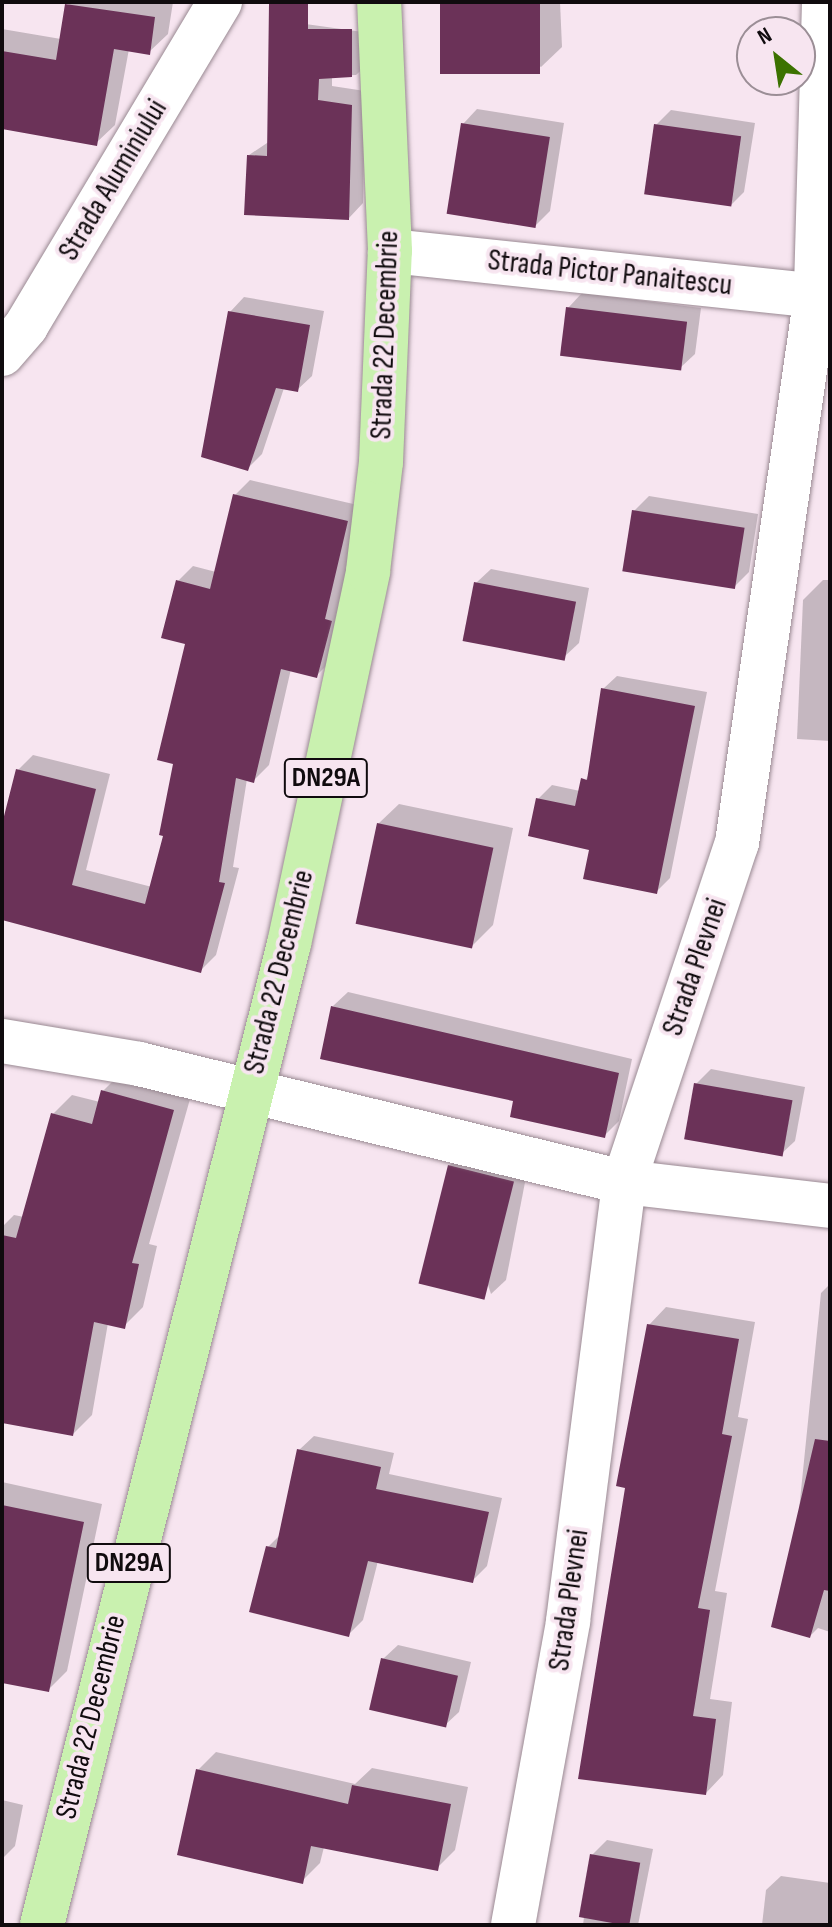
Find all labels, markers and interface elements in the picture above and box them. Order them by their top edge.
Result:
north arrow [736,16,816,96]
text: N [753,22,777,51]
street label: Strada Aluminiului [51,93,175,267]
street label: Strada 22 Decembrie [363,230,407,440]
street label: Strada Pictor Panaitescu [486,242,734,304]
road number: DN29A [282,754,370,802]
street label: Strada 22 Decembrie [236,866,322,1078]
street label: Strada Plevnei [655,894,735,1040]
street label: Strada Plevnei [541,1527,597,1673]
road number: DN29A [85,1539,173,1587]
street label: Strada 22 Decembrie [48,1611,134,1823]

